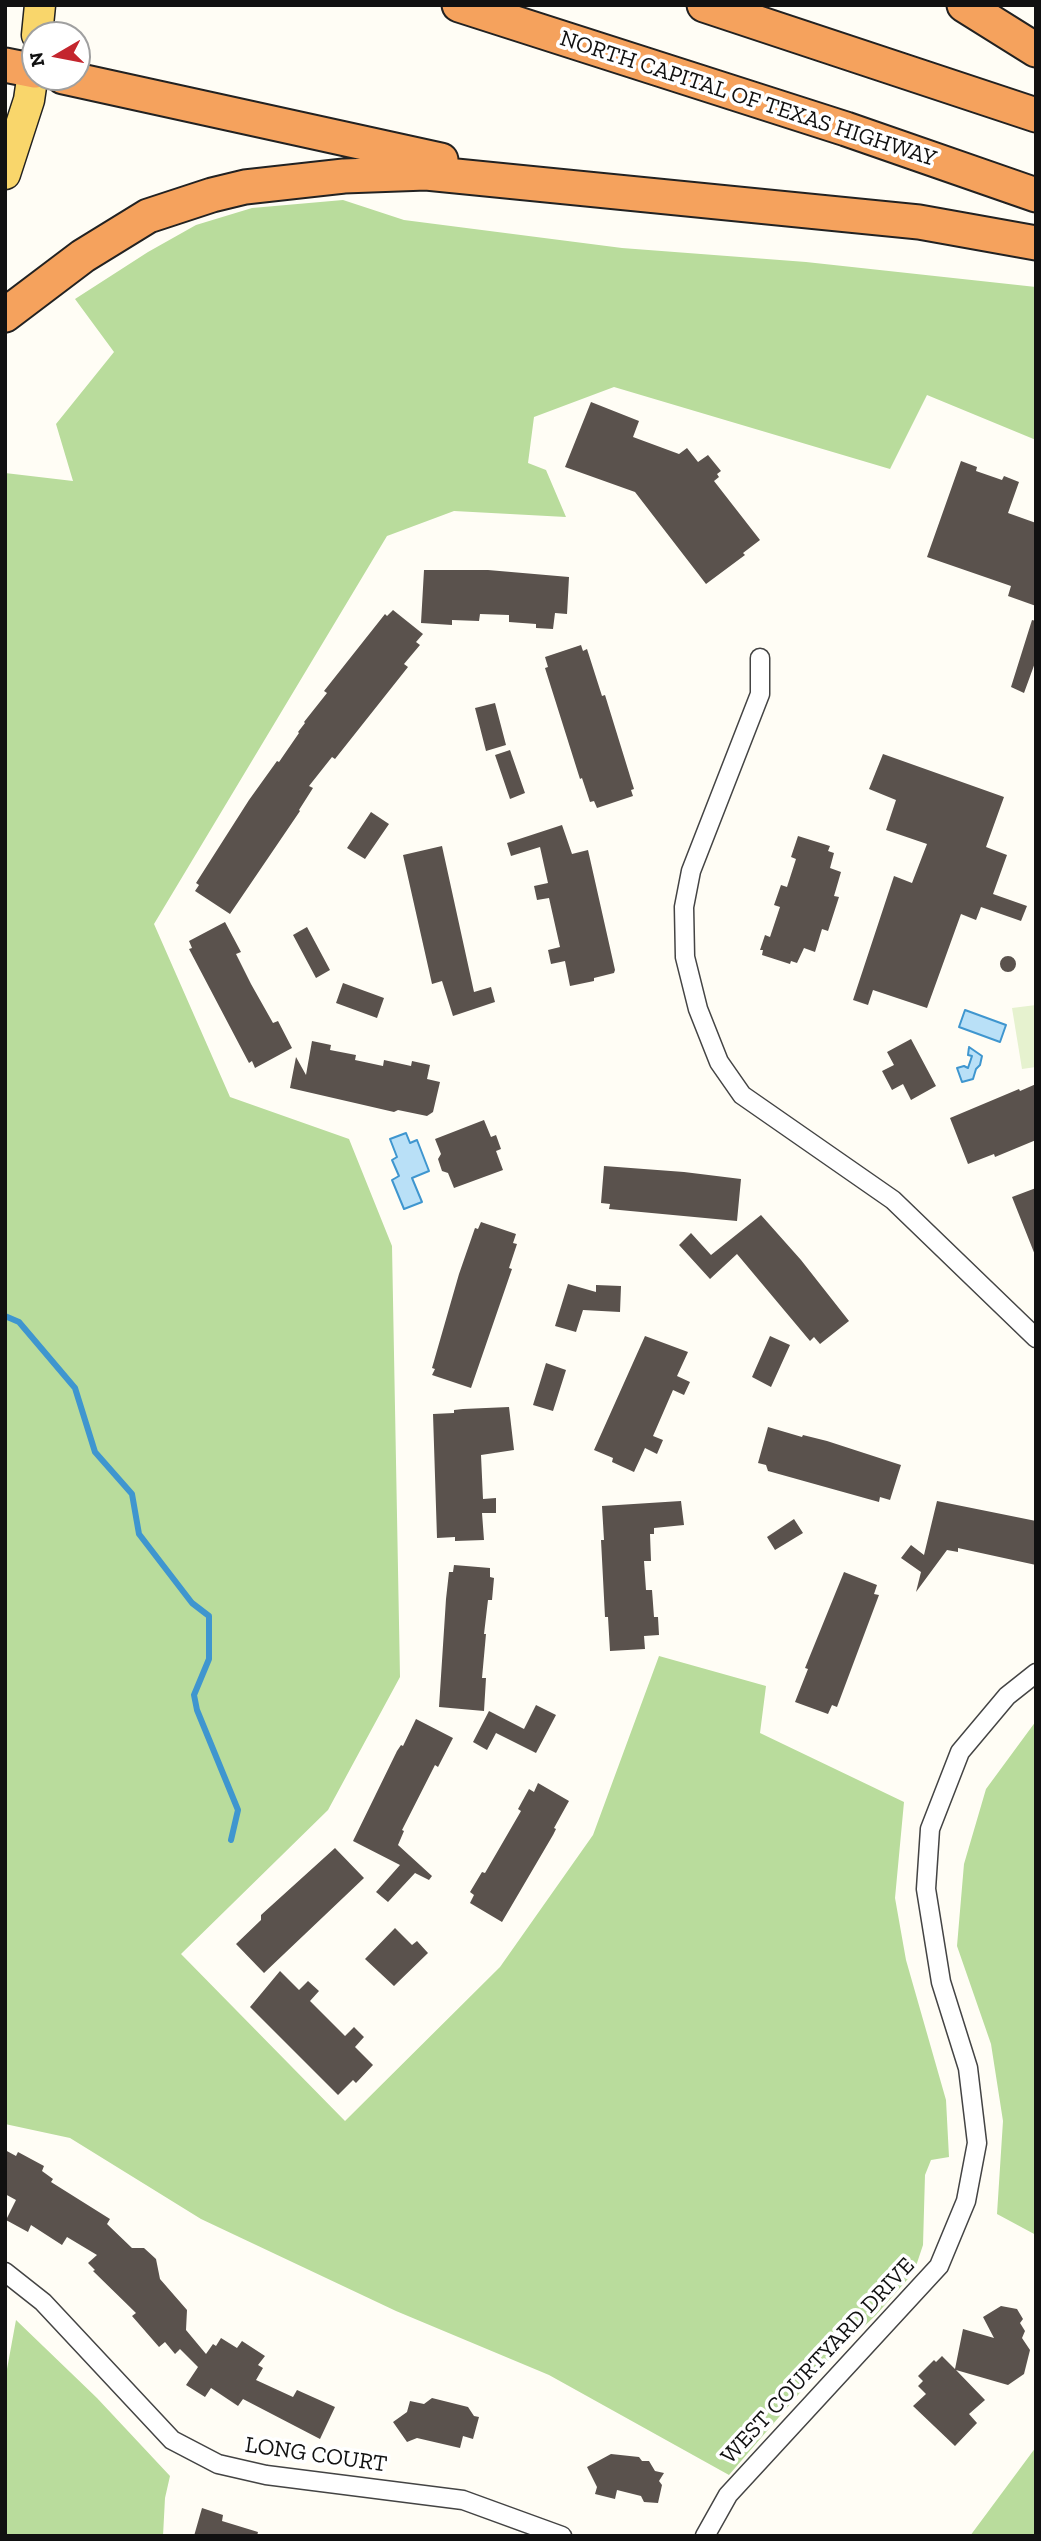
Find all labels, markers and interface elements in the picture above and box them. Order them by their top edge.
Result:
north arrow [21,21,91,91]
street label: NORTH CAPITAL OF TEXAS HIGHWAY [556,25,940,173]
text: N [24,50,49,69]
street label: WEST COURTYARD DRIVE [715,2252,921,2470]
street label: LONG COURT [243,2431,389,2479]

